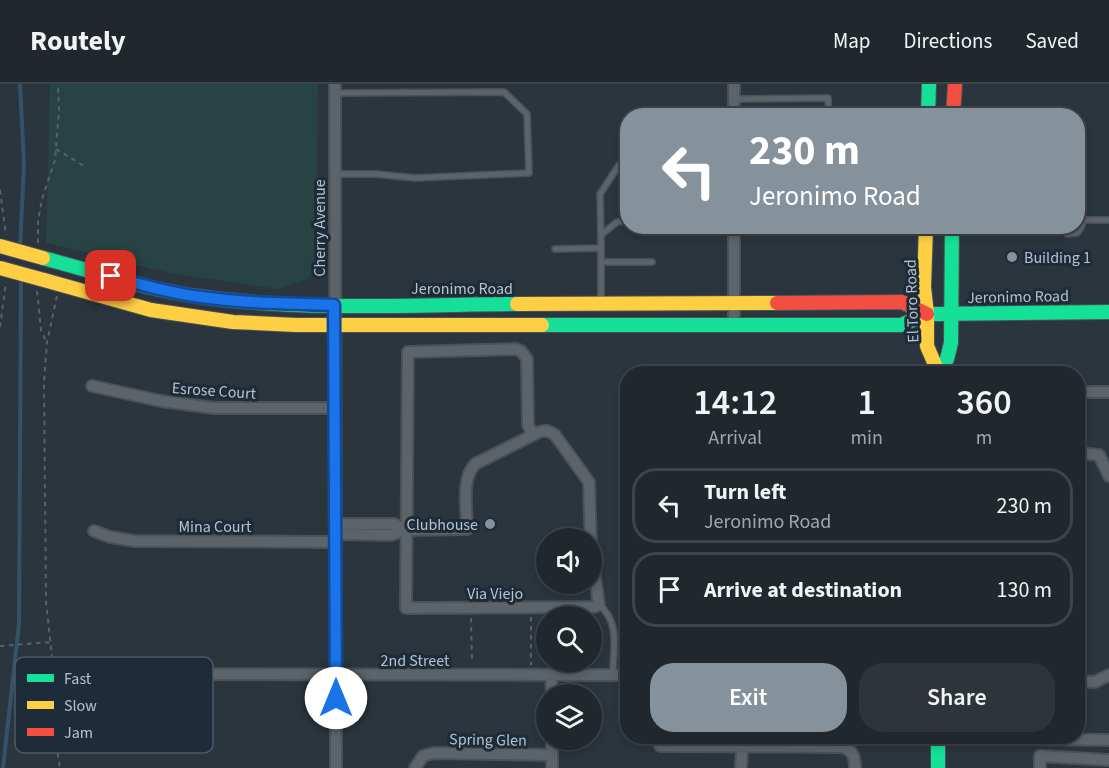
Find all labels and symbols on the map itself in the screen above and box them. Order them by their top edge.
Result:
street label: Cherry Avenue [309,179,331,277]
place label: Building 1 [1024,247,1091,269]
pin [85,250,136,301]
marker: Building 1 [1005,250,1019,264]
street label: El Toro Road [900,259,924,343]
street label: Jeronimo Road [411,278,513,300]
street label: Jeronimo Road [967,285,1069,309]
street label: Esrose Court [171,377,257,405]
place label: Clubhouse [407,514,478,536]
street label: Mina Court [178,516,252,538]
marker: Clubhouse [483,517,497,531]
street label: Via Viejo [467,583,523,605]
street label: 2nd Street [381,650,450,672]
legend [15,657,213,753]
position arrow [304,666,368,730]
text: Fast [64,668,92,690]
text: Slow [64,695,97,717]
text: Jam [64,722,93,744]
street label: Spring Glen [449,728,527,752]

